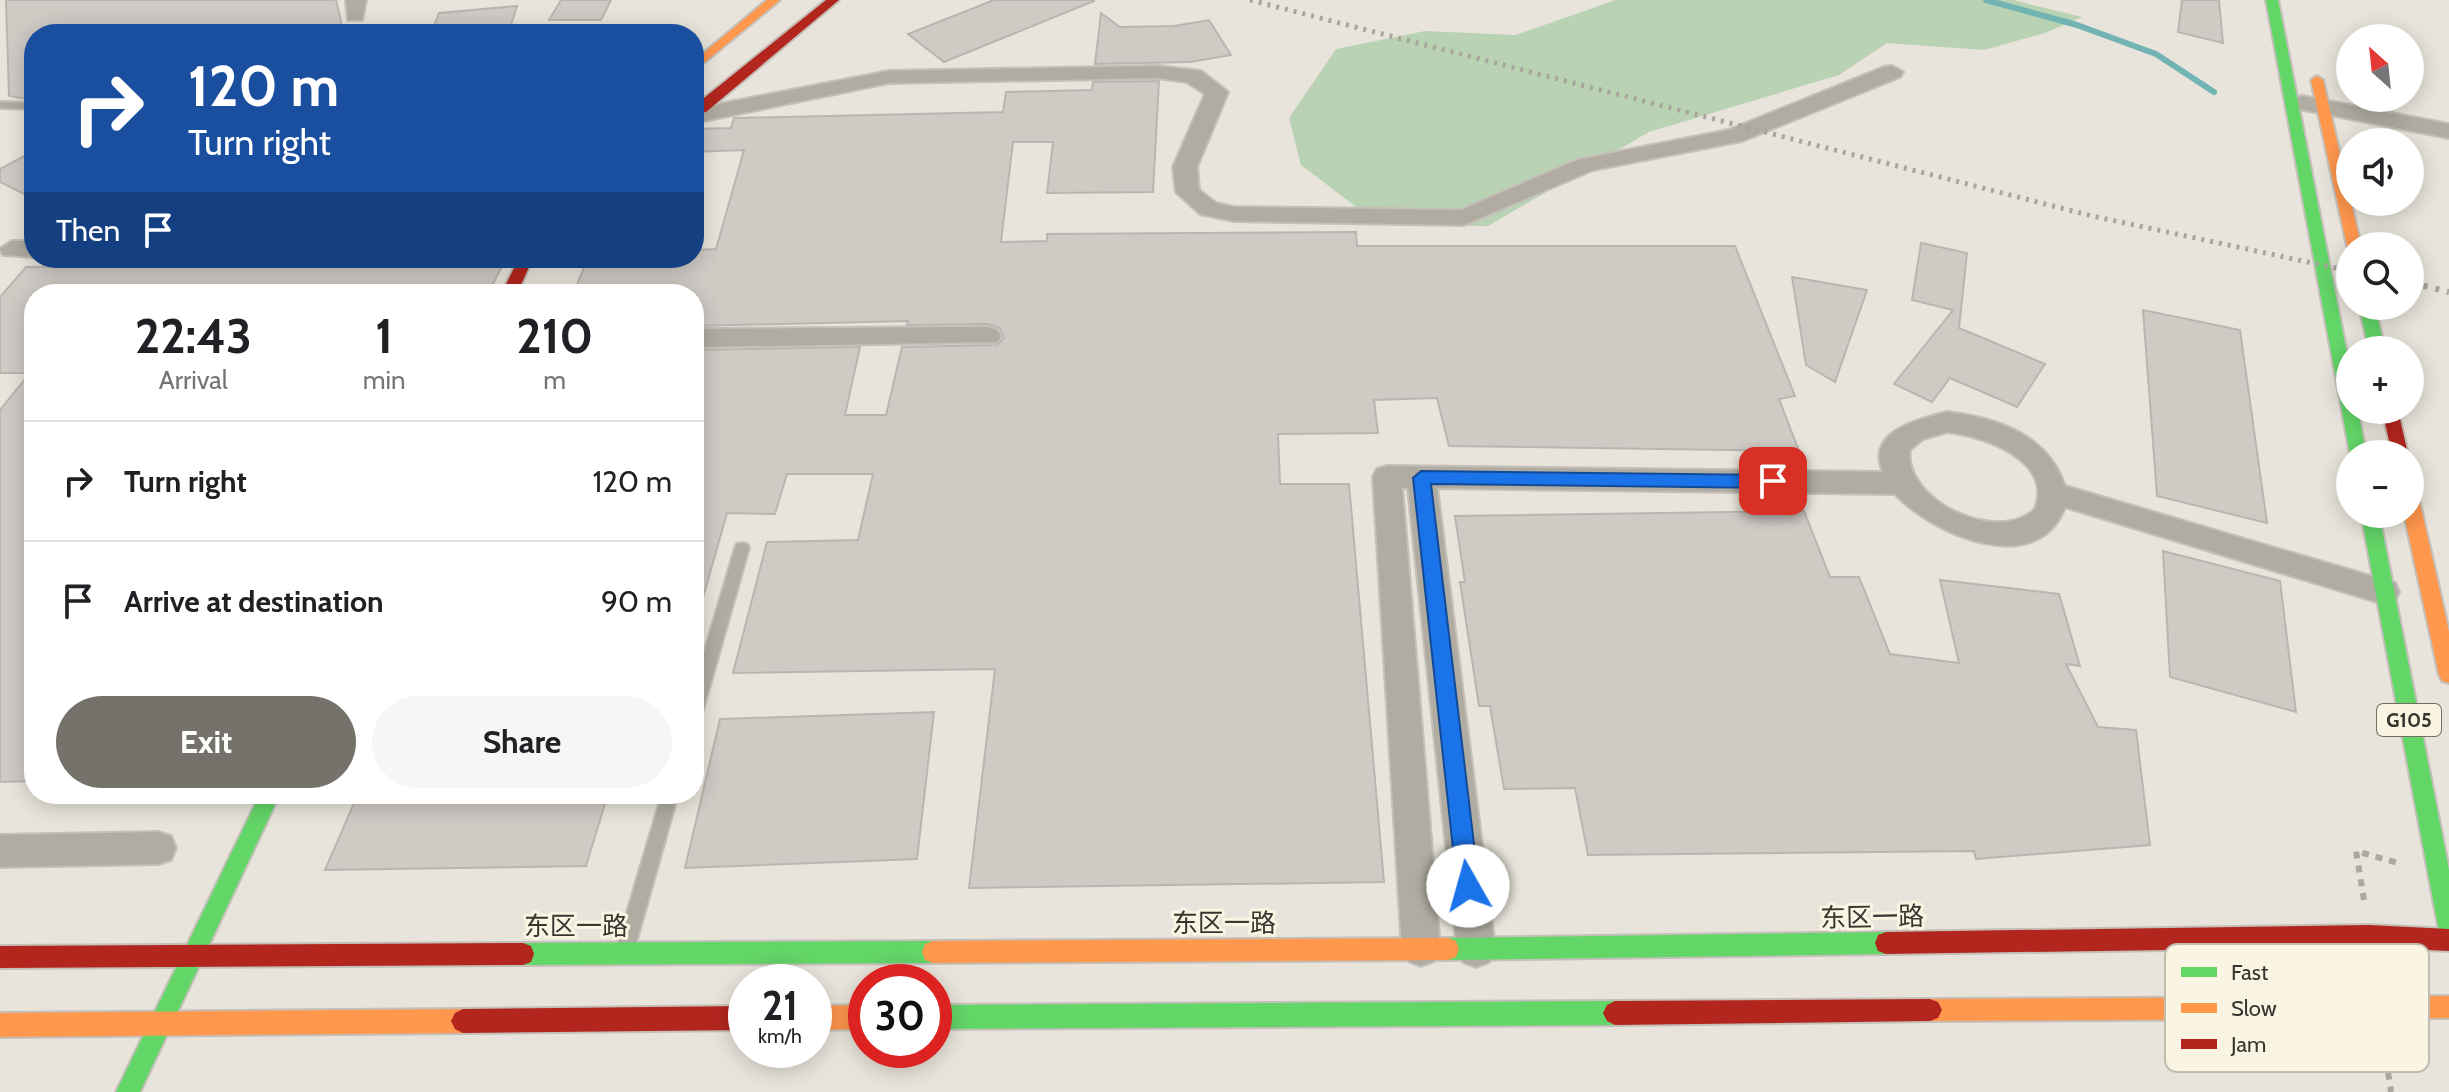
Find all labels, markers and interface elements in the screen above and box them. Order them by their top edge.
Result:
north arrow [2336,24,2424,112]
map controls [2336,24,2424,528]
text: 120 m [188,52,339,120]
icon: right [56,56,160,160]
text: Turn right [188,120,331,164]
button: sound [2336,128,2424,216]
icon: arrive [136,208,180,252]
text: Then [56,212,120,249]
button: search [2336,232,2424,320]
text: 22:43 [135,307,252,365]
text: 1 [375,307,393,365]
text: 210 [516,307,593,365]
button: + [2336,336,2424,424]
text: Arrival [159,364,228,396]
text: min [363,364,405,396]
text: m [543,364,566,396]
button: − [2336,440,2424,528]
pin [1739,447,1807,515]
icon: right [56,459,100,503]
icon: arrive [1751,459,1795,503]
text: Turn right [124,463,247,500]
text: 120 m [592,463,672,500]
icon: arrive [56,579,100,623]
text: Arrive at destination [124,583,384,620]
text: 90 m [601,583,672,620]
button: Exit [56,696,356,788]
button: Share [372,696,672,788]
road number: G105 [2377,704,2441,736]
position arrow [1426,844,1510,928]
street label: 东区一路 [1820,900,1924,934]
street label: 东区一路 [1172,907,1276,939]
street label: 东区一路 [524,910,628,942]
legend [2165,944,2429,1072]
text: Fast [2231,959,2269,986]
speed limit sign: 30 [848,964,952,1068]
text: 21 [762,981,798,1030]
text: Slow [2231,995,2277,1022]
text: km/h [758,1024,802,1048]
text: Jam [2230,1031,2266,1058]

